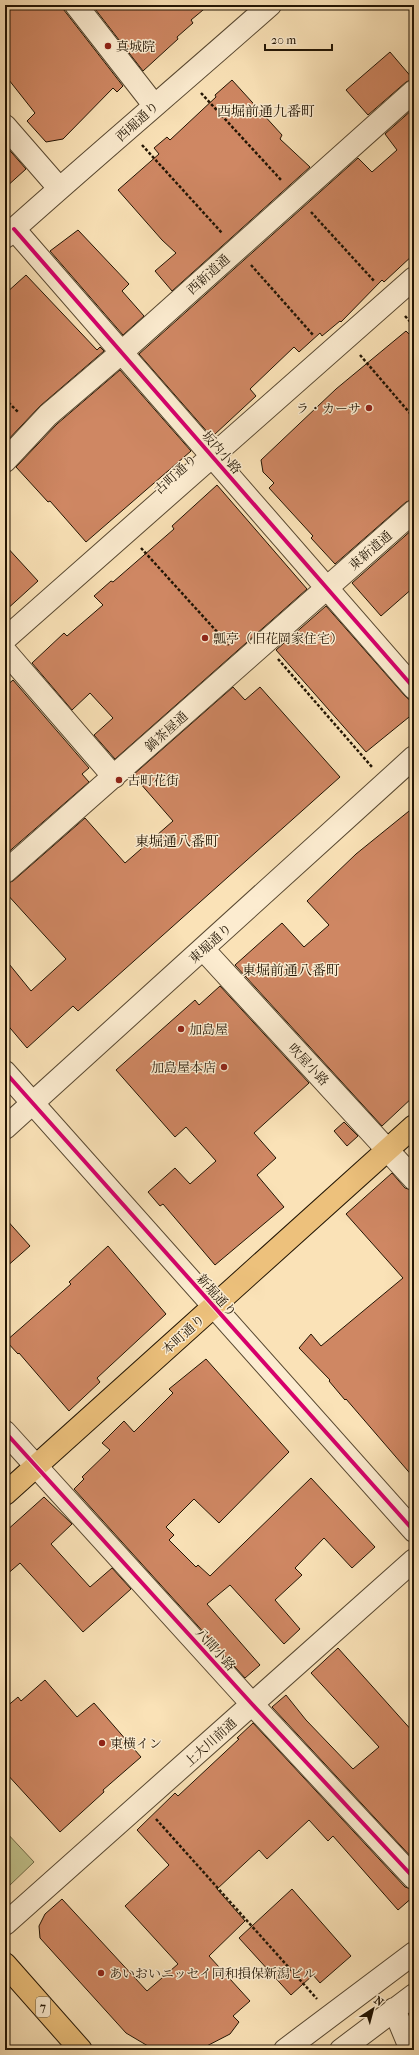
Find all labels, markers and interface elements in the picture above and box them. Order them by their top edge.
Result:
scale bar [265,26,332,52]
text: 20 m [271,33,296,47]
place label: 真城院 [116,39,155,54]
marker: 真城院 [103,41,113,51]
street label: 西堀通り [113,98,162,144]
district label: 西堀前通九番町 [217,103,315,120]
street label: 西新道通 [184,251,233,297]
place label: ラ・カーサ [296,401,361,416]
marker: ラ・カーサ [364,403,374,413]
street label: 坂内小路 [199,428,244,477]
street label: 古町通り [151,451,200,497]
street label: 東新道通 [346,528,395,573]
place label: 瓢亭（旧花岡家住宅） [213,631,343,646]
marker: 瓢亭（旧花岡家住宅） [200,633,210,643]
street label: 鍋茶屋通 [142,708,191,754]
place label: 古町花街 [127,773,179,788]
marker: 古町花街 [114,775,124,785]
district label: 東堀通八番町 [135,833,219,850]
street label: 東堀通り [186,920,235,966]
district label: 東堀前通八番町 [242,962,340,979]
place label: 加島屋 [189,1022,228,1037]
marker: 加島屋 [176,1024,186,1034]
street label: 吹屋小路 [285,1040,332,1088]
place label: 加島屋本店 [151,1060,216,1075]
marker: 加島屋本店 [219,1062,229,1072]
street label: 新堀通り [194,1271,240,1320]
street label: 本町通り [159,1311,208,1357]
street label: 八間小路 [193,1625,239,1674]
street label: 上大川前通 [181,1715,240,1770]
place label: 東横イン [110,1736,162,1751]
marker: 東横イン [97,1738,107,1748]
place label: あいおいニッセイ同和損保新潟ビル [109,1966,316,1981]
marker: あいおいニッセイ同和損保新潟ビル [96,1968,106,1978]
north arrow [353,1989,393,2029]
text: N [371,1994,386,2009]
road number: 7 [36,1997,50,2017]

